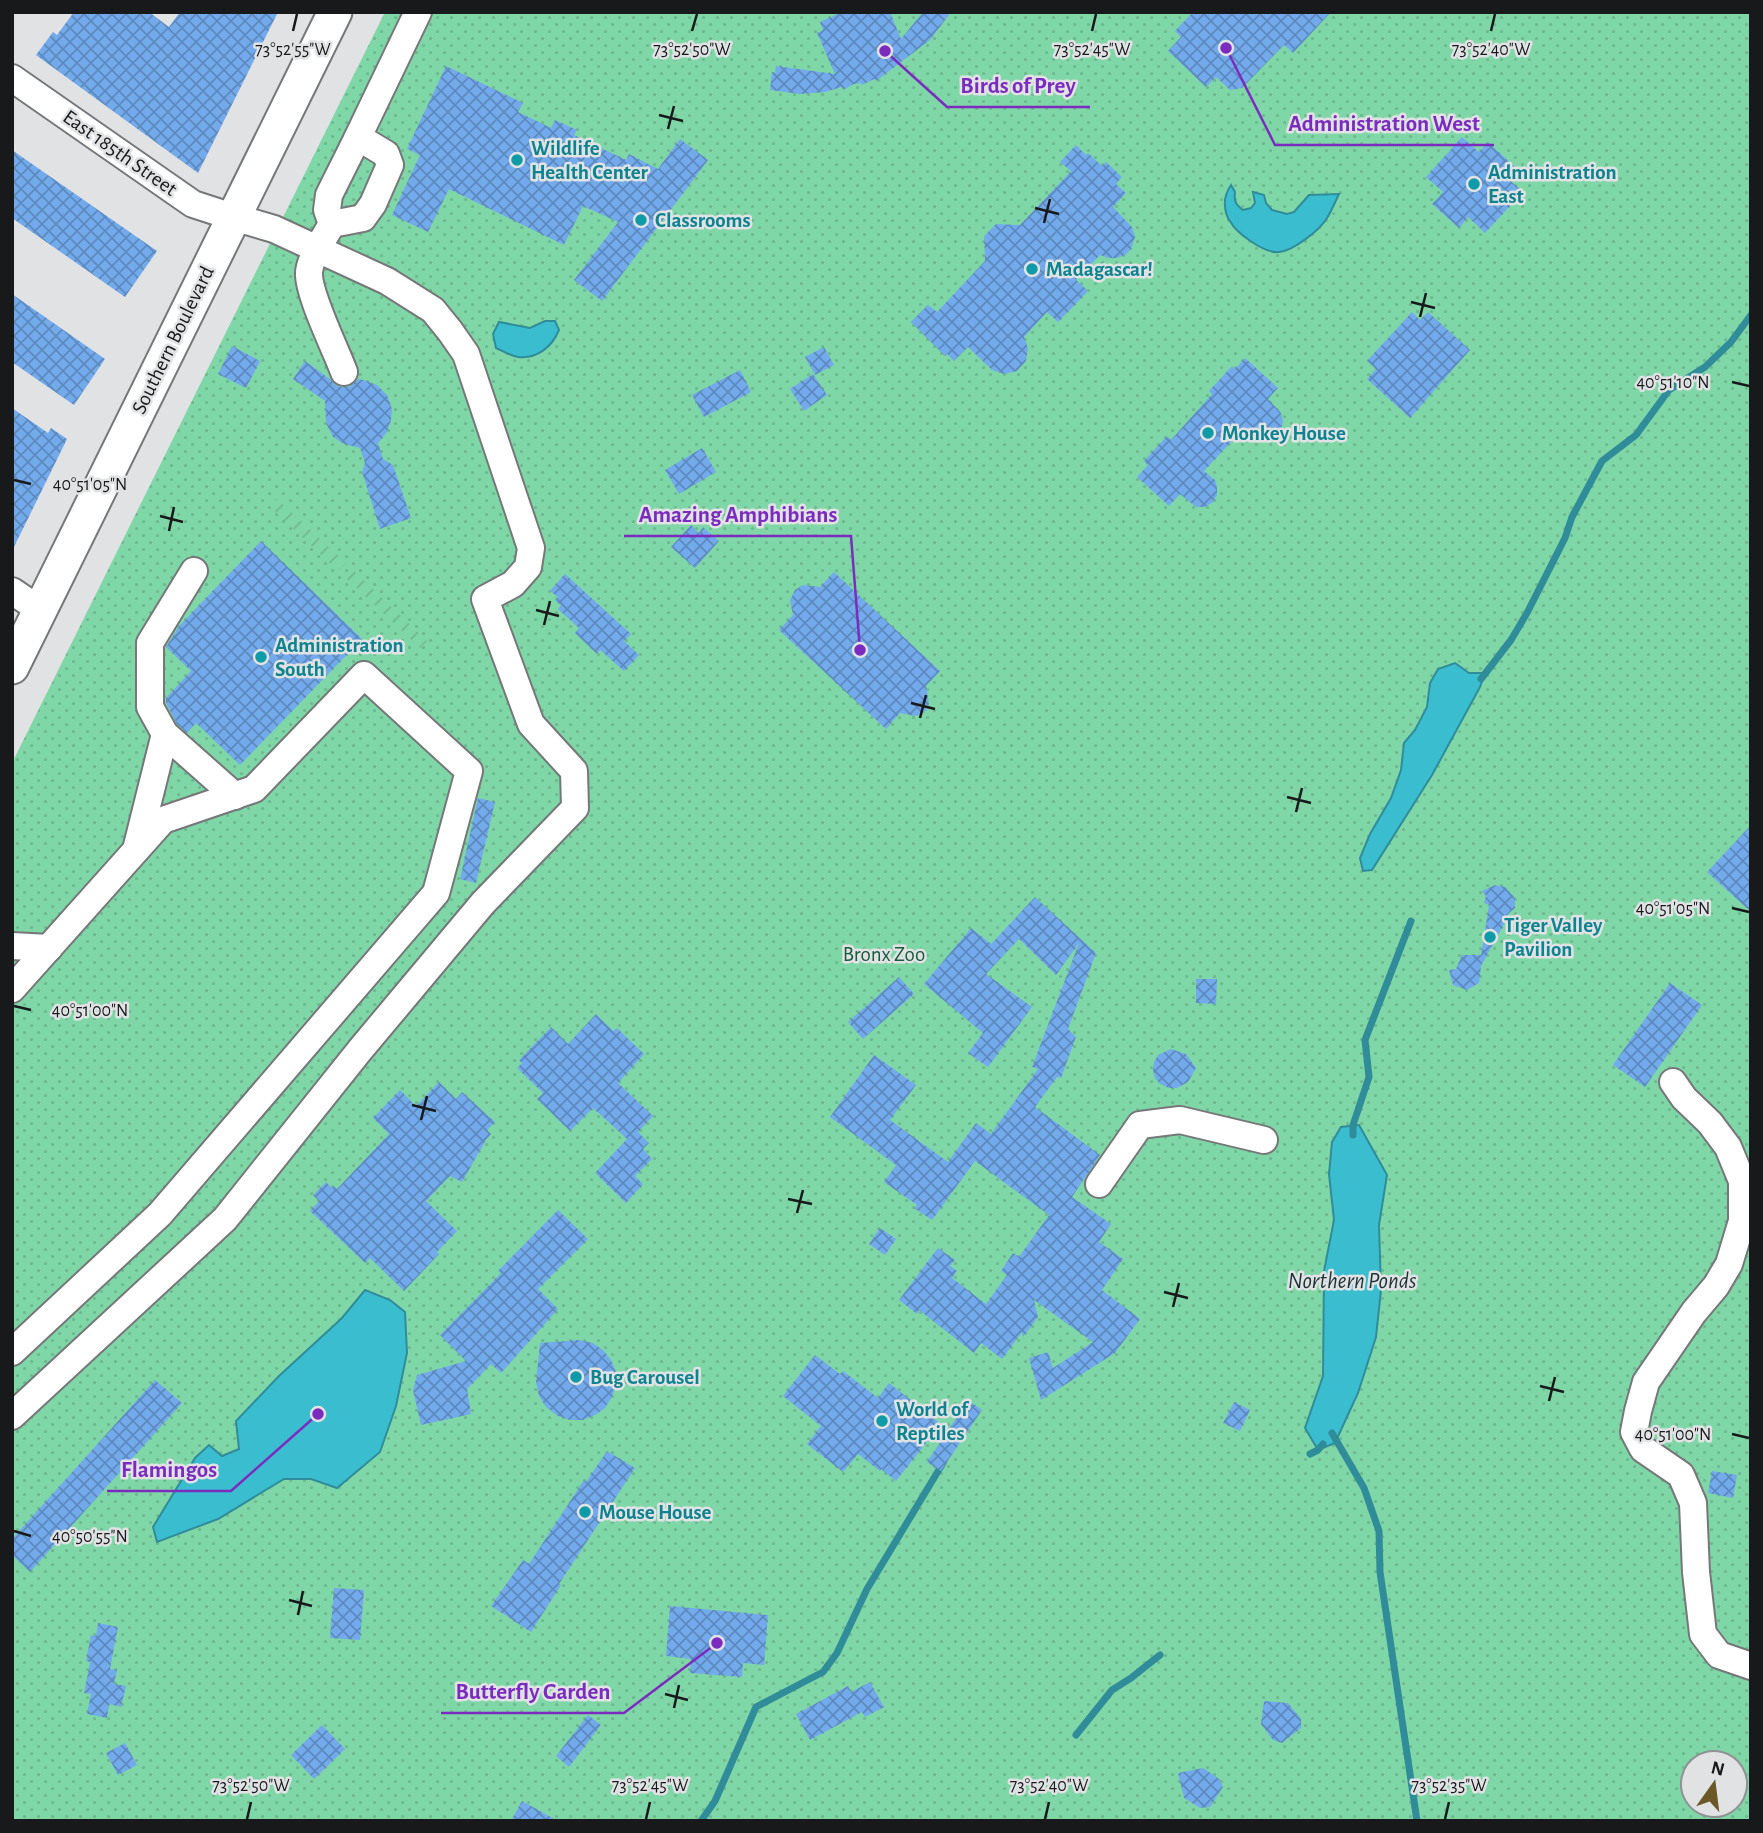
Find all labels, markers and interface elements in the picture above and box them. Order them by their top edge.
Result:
text: 73°52'55"W [255,41,331,59]
text: 73°52'50"W [653,41,731,59]
text: 73°52'45"W [1054,41,1130,59]
text: 73°52'40"W [1452,41,1530,59]
callout: Birds of Prey [947,63,1090,107]
text: Birds of Prey [960,75,1076,98]
callout: Administration West [1275,101,1494,145]
street label: East 185th Street [59,106,181,200]
text: Administration West [1288,113,1480,136]
place label: Wildlife Health Center [531,138,649,183]
marker: Wildlife Health Center [509,152,525,168]
place label: Administration East [1488,162,1617,207]
marker: Administration East [1466,176,1482,192]
place label: Classrooms [655,210,751,231]
marker: Classrooms [633,212,649,228]
place label: Madagascar! [1046,259,1153,280]
marker: Madagascar! [1024,261,1040,277]
street label: Southern Boulevard [128,263,218,417]
text: 40°51'10"N [1636,374,1710,392]
place label: Monkey House [1222,423,1346,444]
marker: Monkey House [1200,425,1216,441]
text: 40°51'05"N [53,476,127,494]
callout: Amazing Amphibians [624,492,851,536]
text: Amazing Amphibians [639,504,837,527]
place label: Administration South [275,635,404,680]
marker: Administration South [253,649,269,665]
text: 40°51'05"N [1636,900,1710,918]
place label: Tiger Valley Pavilion [1504,915,1603,960]
marker: Tiger Valley Pavilion [1482,929,1498,945]
park label: Bronx Zoo [843,944,925,965]
text: 40°51'00"N [52,1002,128,1020]
water label: Northern Ponds [1288,1270,1416,1293]
place label: Bug Carousel [590,1367,700,1388]
marker: Bug Carousel [568,1369,584,1385]
place label: World of Reptiles [896,1399,970,1444]
marker: World of Reptiles [874,1413,890,1429]
text: 40°51'00"N [1635,1426,1711,1444]
callout: Flamingos [107,1447,231,1491]
text: Flamingos [121,1459,217,1482]
place label: Mouse House [599,1502,711,1523]
marker: Mouse House [577,1504,593,1520]
text: 40°50'55"N [52,1528,128,1546]
callout: Butterfly Garden [441,1669,624,1713]
text: Butterfly Garden [456,1681,610,1704]
north arrow [1679,1749,1749,1819]
text: N [1709,1758,1726,1780]
text: 73°52'50"W [212,1777,290,1795]
text: 73°52'45"W [612,1777,688,1795]
text: 73°52'40"W [1010,1777,1088,1795]
text: 73°52'35"W [1411,1777,1487,1795]

